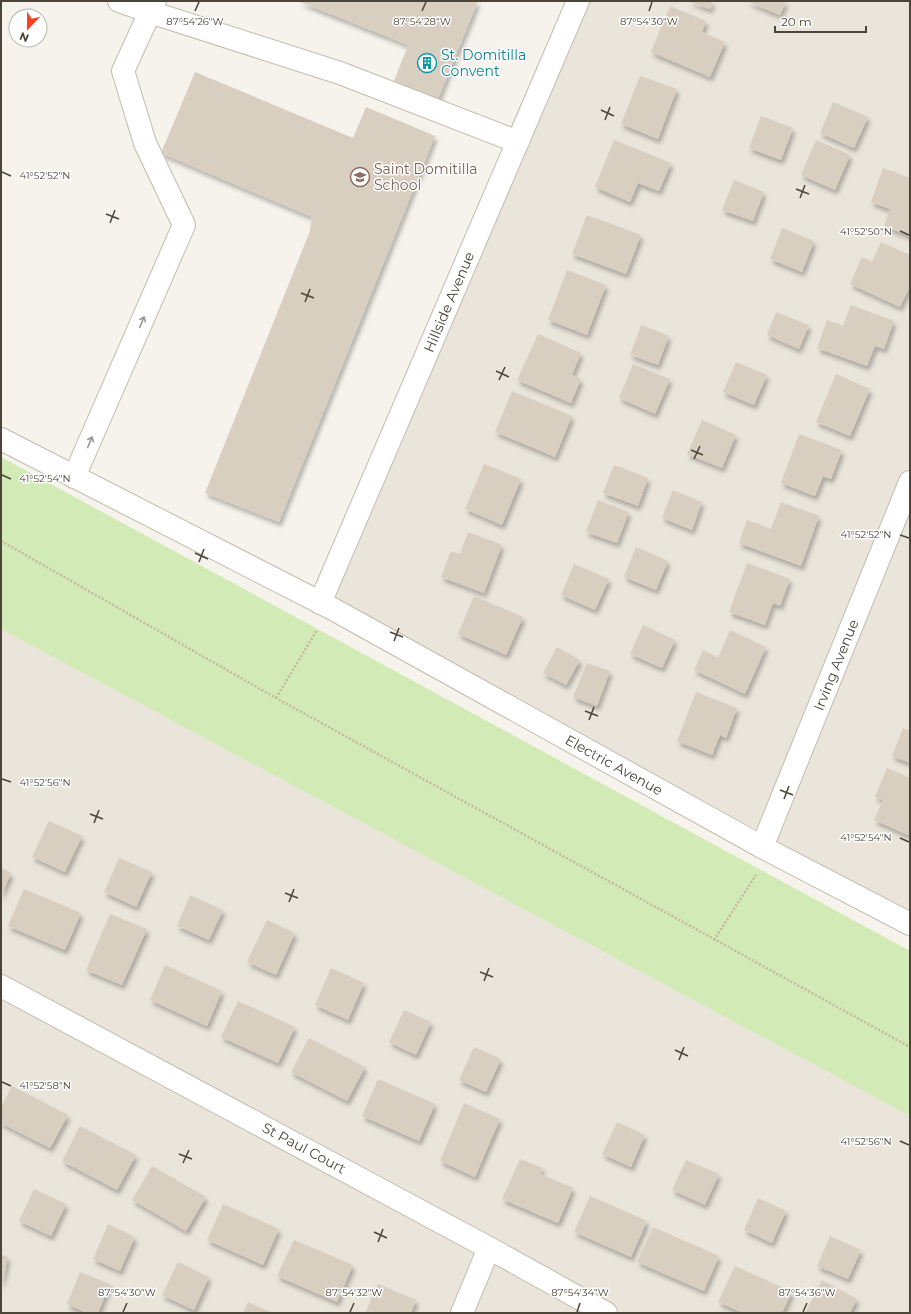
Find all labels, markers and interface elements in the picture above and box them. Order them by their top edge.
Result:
north arrow [8,8,48,48]
scale bar [775,8,866,34]
text: 20 m [781,14,812,29]
text: 87°54'26"W [166,15,224,28]
text: 87°54'28"W [393,15,451,28]
text: 87°54'30"W [620,15,678,28]
text: N [18,29,31,45]
place label: St. Domitilla Convent [441,46,526,80]
building icon: St. Domitilla Convent [416,52,438,74]
place label: Saint Domitilla School [374,160,478,194]
school or university icon: Saint Domitilla School [349,166,371,188]
text: 41°52'52"N [20,169,70,182]
text: 41°52'50"N [840,225,892,238]
street label: Hillside Avenue [420,249,478,355]
one-way arrow [138,317,146,329]
one-way arrow [86,436,94,448]
text: 41°52'54"N [19,472,71,485]
text: 41°52'52"N [841,528,891,541]
street label: Irving Avenue [809,617,863,713]
street label: Electric Avenue [562,731,666,799]
text: 41°52'56"N [19,776,71,789]
text: 41°52'54"N [840,831,892,844]
text: 41°52'58"N [19,1079,71,1092]
street label: St Paul Court [259,1118,349,1178]
text: 41°52'56"N [840,1135,892,1148]
text: 87°54'30"W [98,1286,156,1299]
text: 87°54'32"W [326,1286,382,1299]
text: 87°54'34"W [551,1286,609,1299]
text: 87°54'36"W [778,1286,836,1299]

